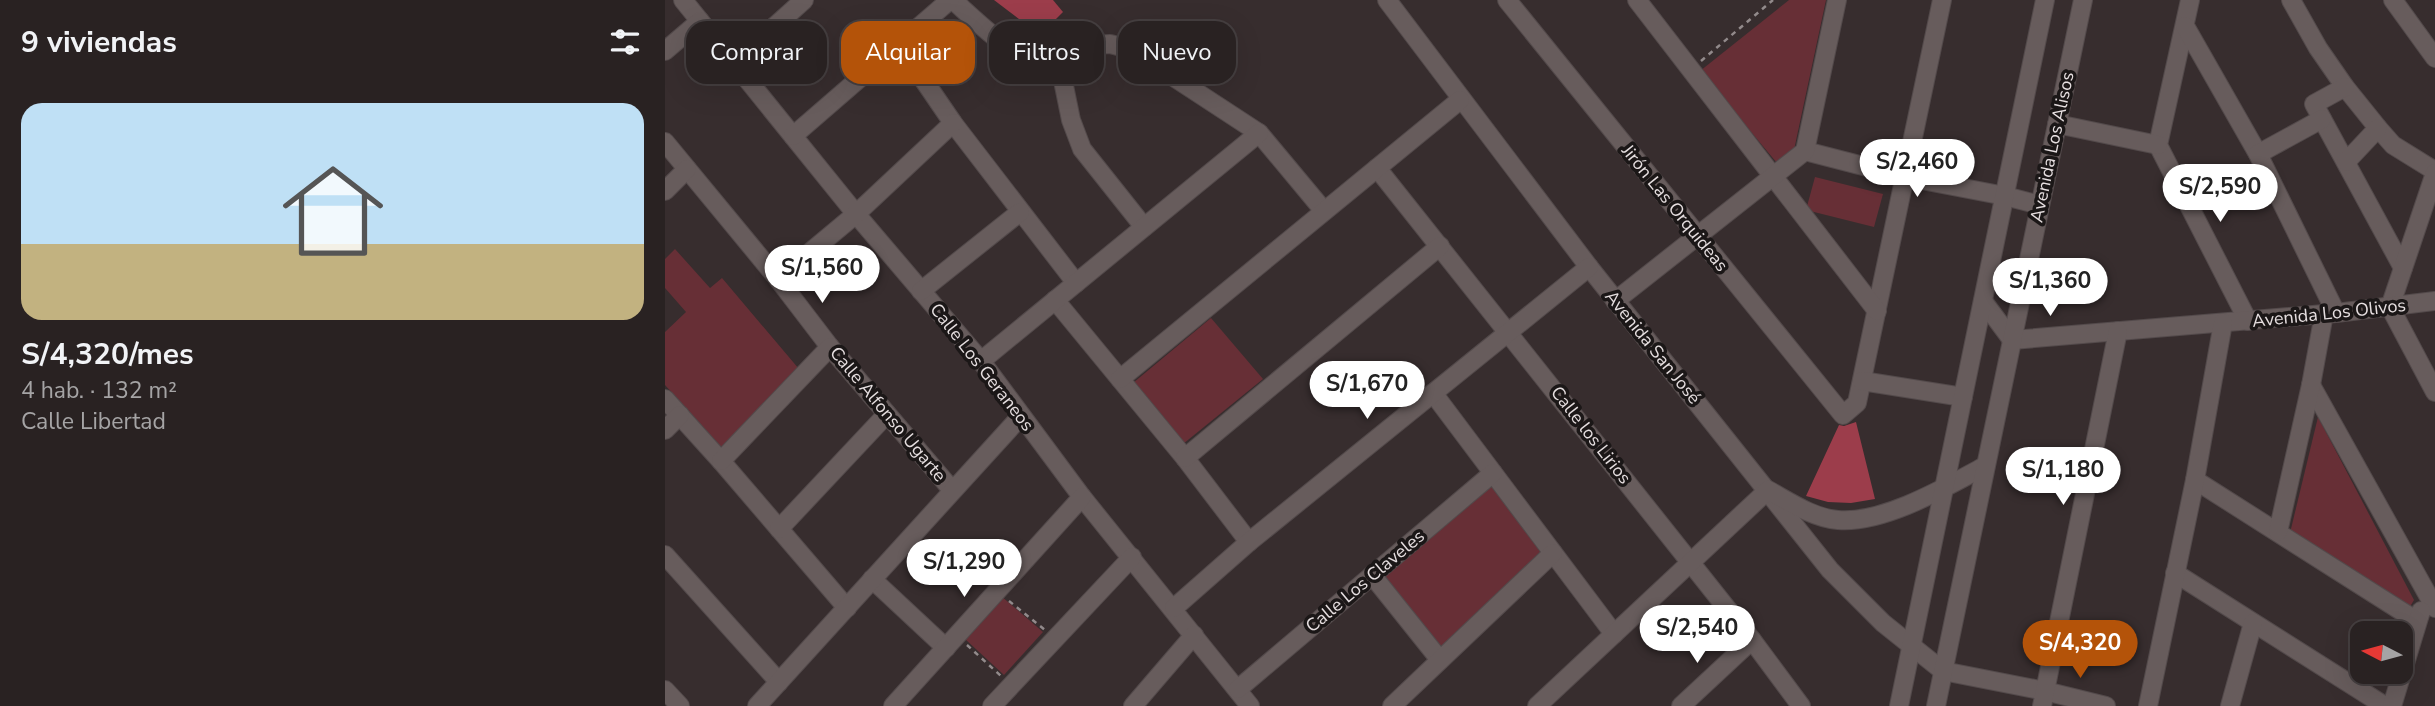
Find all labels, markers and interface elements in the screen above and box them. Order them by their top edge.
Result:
chip: Comprar [686,21,827,84]
chip: Alquilar [841,21,975,84]
chip: Filtros [989,21,1104,84]
chip: Nuevo [1118,21,1236,84]
text: 9 viviendas [21,22,177,63]
icon: filters [606,23,644,61]
street label: Avenida Los Alisos [2024,70,2080,224]
street label: Jirón Las Orquideas [1616,139,1734,277]
pin: S/2,460 [1852,140,1982,199]
text: S/2,460 [1876,146,1958,177]
icon: home [270,148,396,274]
pin: S/2,590 [2155,164,2285,224]
text: S/2,590 [2179,171,2261,202]
pin: S/1,560 [757,246,887,305]
text: S/1,560 [781,252,863,283]
pin: S/1,360 [1985,258,2115,318]
text: S/1,360 [2009,265,2091,296]
street label: Avenida San José [1600,285,1706,409]
street label: Avenida Los Olivos [2251,293,2407,333]
street label: Calle Los Geraneos [924,298,1040,436]
text: S/4,320/mes [21,334,194,375]
street label: Calle Alfonso Ugarte [824,341,952,487]
pin: S/1,670 [1302,362,1432,421]
text: S/1,670 [1326,368,1408,399]
text: 4 hab. · 132 m² [21,375,177,406]
street label: Calle los Lirios [1545,381,1637,489]
text: Calle Libertad [21,406,166,437]
pin: S/1,180 [1998,448,2128,507]
text: S/1,180 [2022,454,2104,485]
street label: Calle Los Claveles [1301,524,1429,638]
pin: S/1,290 [899,540,1029,599]
text: S/1,290 [923,546,1005,577]
pin: S/2,540 [1632,606,1762,665]
text: S/2,540 [1656,612,1738,643]
pin: S/4,320 [2015,620,2145,680]
north arrow [2350,621,2413,684]
map controls [2350,621,2413,684]
text: S/4,320 [2039,627,2121,658]

